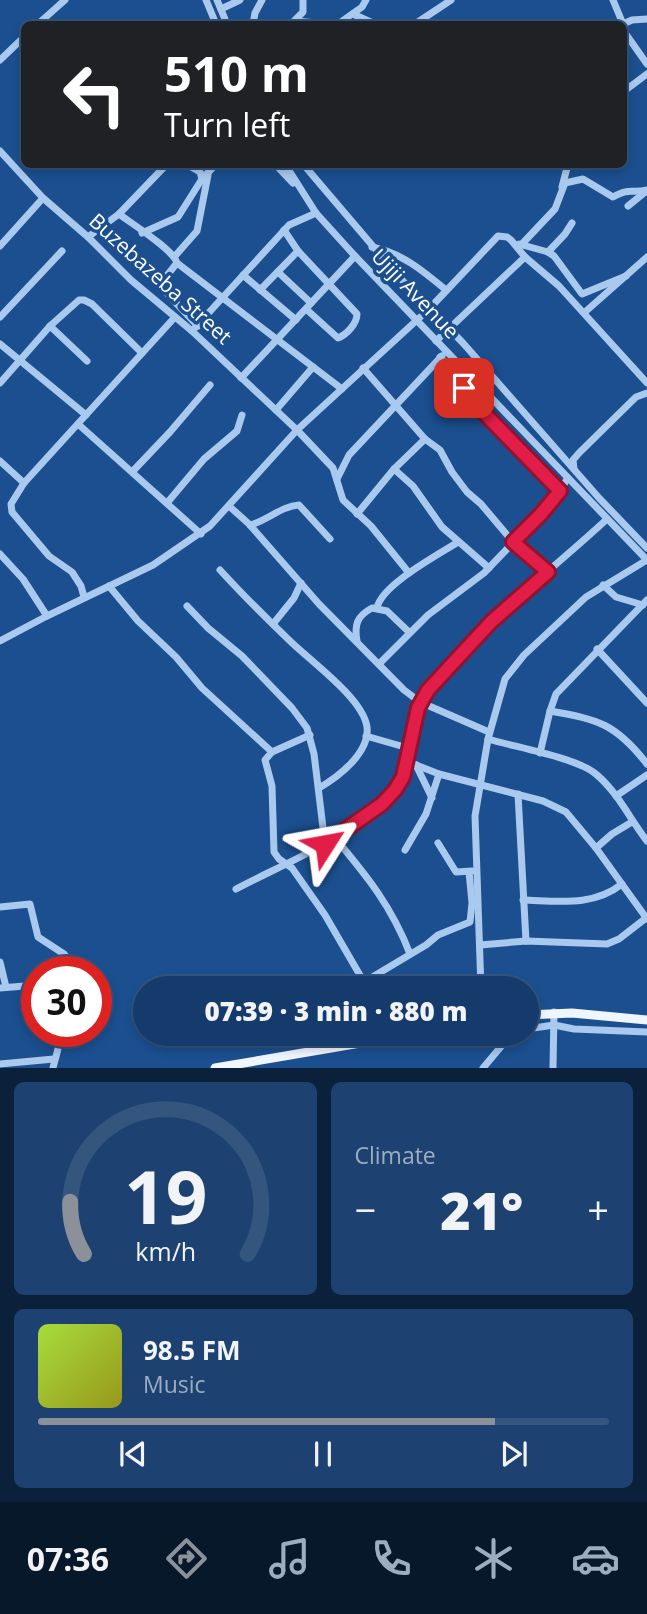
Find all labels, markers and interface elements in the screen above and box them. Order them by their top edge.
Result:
text: 510 m [164,40,309,106]
icon: left [49,49,140,140]
text: Turn left [164,103,290,146]
street label: Buzebazeba Street [83,207,238,350]
street label: Ujiji Avenue [366,242,466,344]
pin [434,358,494,418]
icon: arrive [445,369,483,407]
position arrow [288,807,362,881]
speed limit sign: 30 [21,956,112,1047]
text: 07:39 · 3 min · 880 m [205,993,467,1029]
text: Climate [355,1139,436,1171]
text: 19 [124,1147,207,1246]
text: 21° [440,1174,523,1245]
text: − [355,1183,376,1235]
text: + [587,1183,609,1235]
text: km/h [135,1234,196,1268]
text: 98.5 FM [143,1332,241,1368]
text: Music [143,1368,206,1400]
icon: previous [114,1435,152,1473]
icon: pause [304,1435,342,1473]
icon: next [495,1435,533,1473]
icon: directions [162,1534,211,1583]
icon: music [265,1534,314,1583]
icon: phone [367,1534,416,1583]
icon: climate [469,1534,518,1583]
icon: car [571,1534,620,1583]
text: 07:36 [27,1537,109,1580]

